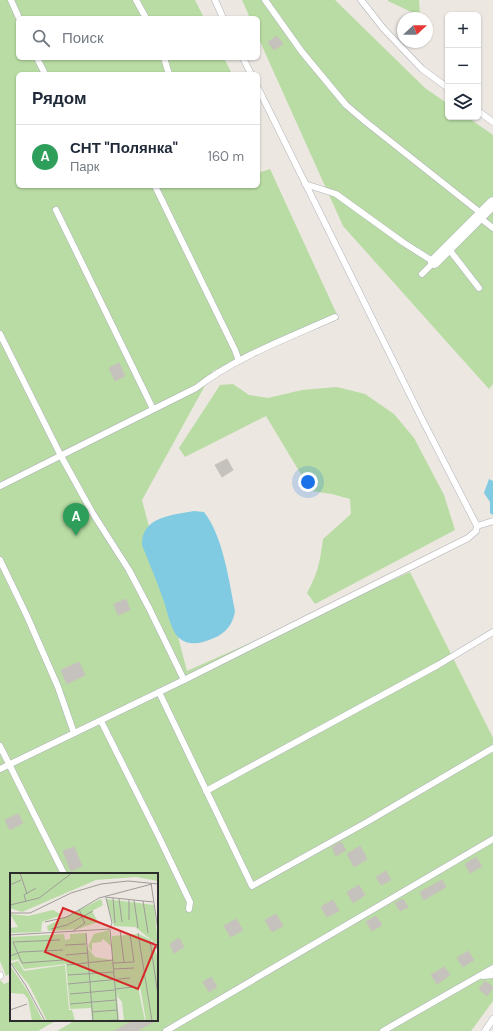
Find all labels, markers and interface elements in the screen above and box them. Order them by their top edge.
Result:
north arrow [397,12,433,48]
map controls [445,12,481,120]
button: + [445,12,481,48]
search box [16,16,260,60]
icon: search [30,27,52,49]
text: Поиск [62,28,104,48]
button: − [445,48,481,84]
button: layers [445,84,481,120]
text: Рядом [32,87,87,109]
text: СНТ "Полянка" [70,138,178,158]
text: A [40,148,50,165]
text: 160 m [208,148,244,165]
text: Парк [70,158,100,175]
your location [298,472,318,492]
pin: A [63,503,89,536]
inset map [10,873,158,1021]

